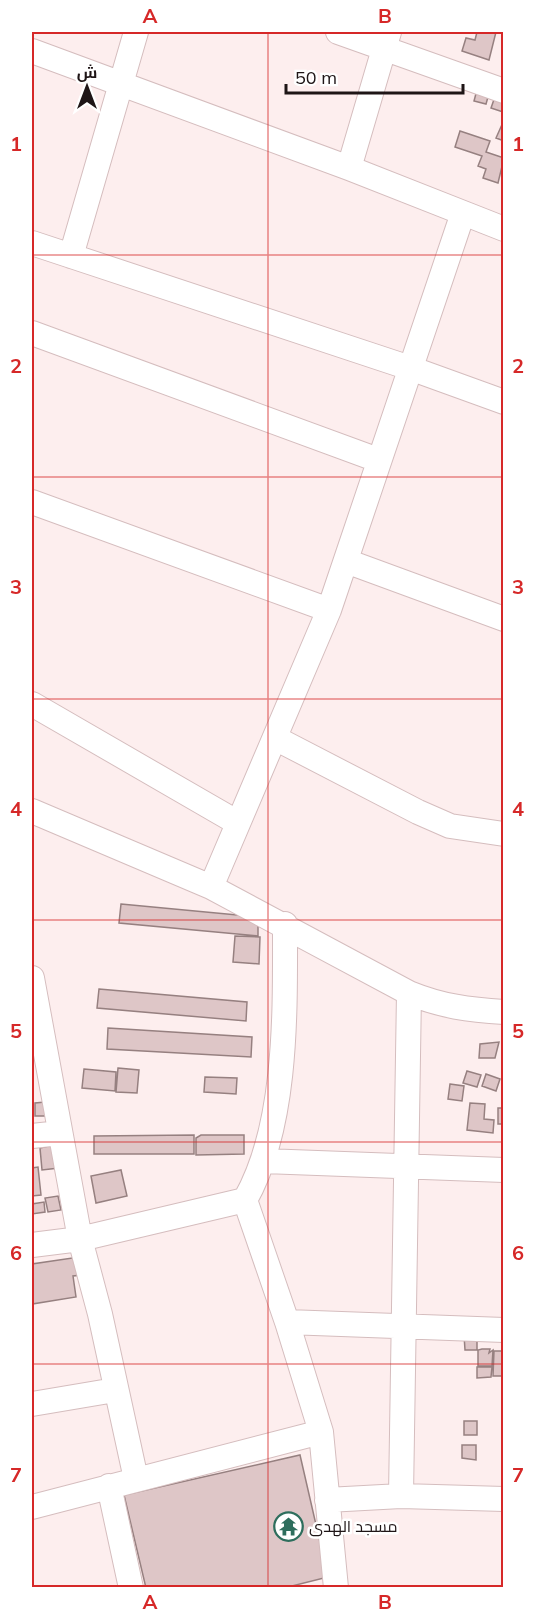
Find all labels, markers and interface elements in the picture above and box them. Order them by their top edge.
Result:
text: A [143,3,158,28]
text: B [378,3,392,28]
north arrow [57,57,117,117]
scale bar [286,57,463,95]
text: ش [77,62,97,82]
text: 50 m [295,66,337,89]
text: 1 [10,131,22,156]
text: 1 [512,131,524,156]
text: 2 [10,353,22,378]
text: 2 [512,353,524,378]
text: 3 [10,574,22,599]
text: 3 [512,574,524,599]
text: 4 [10,796,22,821]
text: 4 [512,796,524,821]
text: 5 [10,1018,22,1043]
text: 5 [512,1018,524,1043]
text: 6 [10,1240,22,1265]
text: 6 [512,1240,524,1265]
text: 7 [10,1462,22,1487]
text: 7 [512,1462,524,1487]
temple icon: مسجد الهدى [272,1510,304,1542]
place label: مسجد الهدى [309,1516,398,1537]
text: A [143,1589,158,1614]
text: B [378,1589,392,1614]

